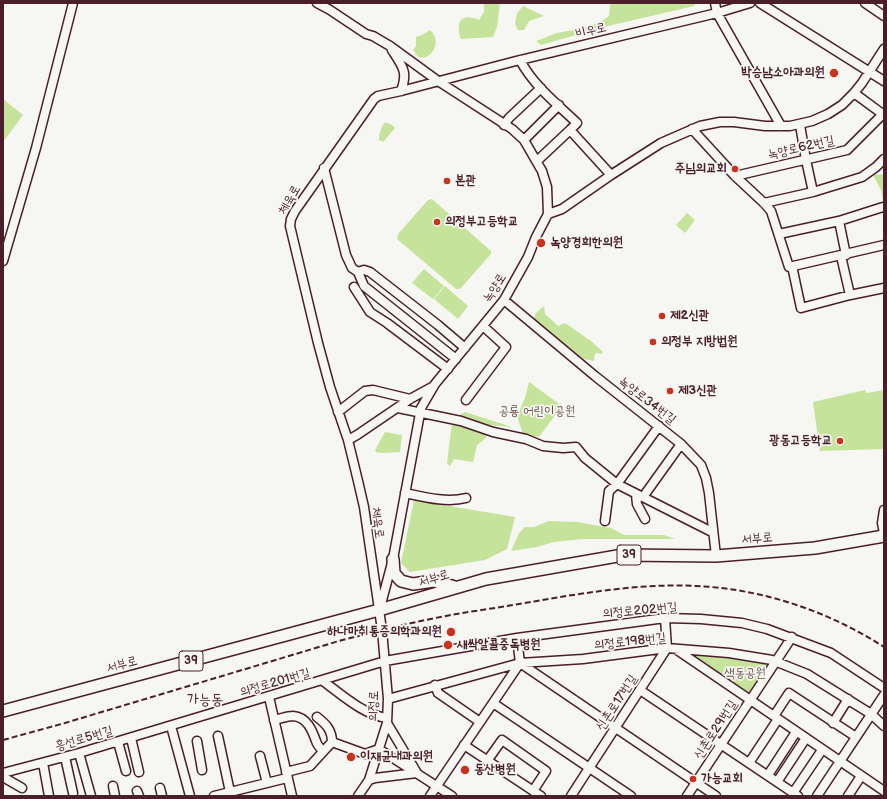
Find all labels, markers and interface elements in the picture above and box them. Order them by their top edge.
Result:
street label: 비우로 [574,20,608,42]
place label: 박승남소아과의원 [741,65,825,81]
marker: 박승남소아과의원 [828,67,840,79]
street label: 녹양로62번길 [766,133,836,163]
place label: 주님의교회 [675,161,727,177]
marker: 주님의교회 [730,164,740,174]
place label: 본관 [455,173,476,189]
marker: 본관 [442,176,452,186]
street label: 체육로 [276,182,304,218]
place label: 의정부고등학교 [445,214,518,230]
marker: 의정부고등학교 [432,217,442,227]
place label: 녹양경희한의원 [550,235,623,251]
marker: 녹양경희한의원 [535,237,547,249]
street label: 녹양로 [480,271,510,305]
place label: 제2신관 [670,308,709,324]
marker: 제2신관 [657,311,667,321]
place label: 의정부 지방법원 [661,334,738,350]
marker: 의정부 지방법원 [648,337,658,347]
street label: 녹양로34번길 [615,374,679,428]
place label: 제3신관 [678,383,717,399]
marker: 제3신관 [665,386,675,396]
park label: 공룡 어린이공원 [499,404,575,420]
place label: 광동고등학교 [769,433,832,449]
marker: 광동고등학교 [835,436,845,446]
street label: 체육로 [367,506,387,540]
street label: 서부로 [741,530,773,548]
road number: 39 [617,545,641,565]
street label: 서부로 [417,567,451,591]
street label: 의정로202번길 [602,600,678,622]
place label: 하나마취통증의학과의원 [327,624,442,640]
marker: 하나마취통증의학과의원 [445,626,457,638]
street label: 의정로198번길 [593,630,667,654]
place label: 새싹알콜중독병원 [457,637,541,653]
marker: 새싹알콜중독병원 [442,639,454,651]
road number: 39 [179,651,203,671]
street label: 서부로 [105,653,139,677]
street label: 의정로201번길 [238,665,312,701]
park label: 색동공원 [724,666,766,682]
street label: 신촌로17번길 [593,672,641,734]
street label: 의정로 [366,690,382,722]
district label: 가능동 [187,691,223,709]
street label: 신촌로29번길 [691,697,741,763]
street label: 흥선로5번길 [53,723,115,755]
place label: 이재균내과의원 [360,749,433,765]
marker: 이재균내과의원 [345,751,357,763]
place label: 동산병원 [474,762,516,778]
marker: 동산병원 [459,764,471,776]
place label: 가능교회 [701,771,743,787]
marker: 가능교회 [688,774,698,784]

